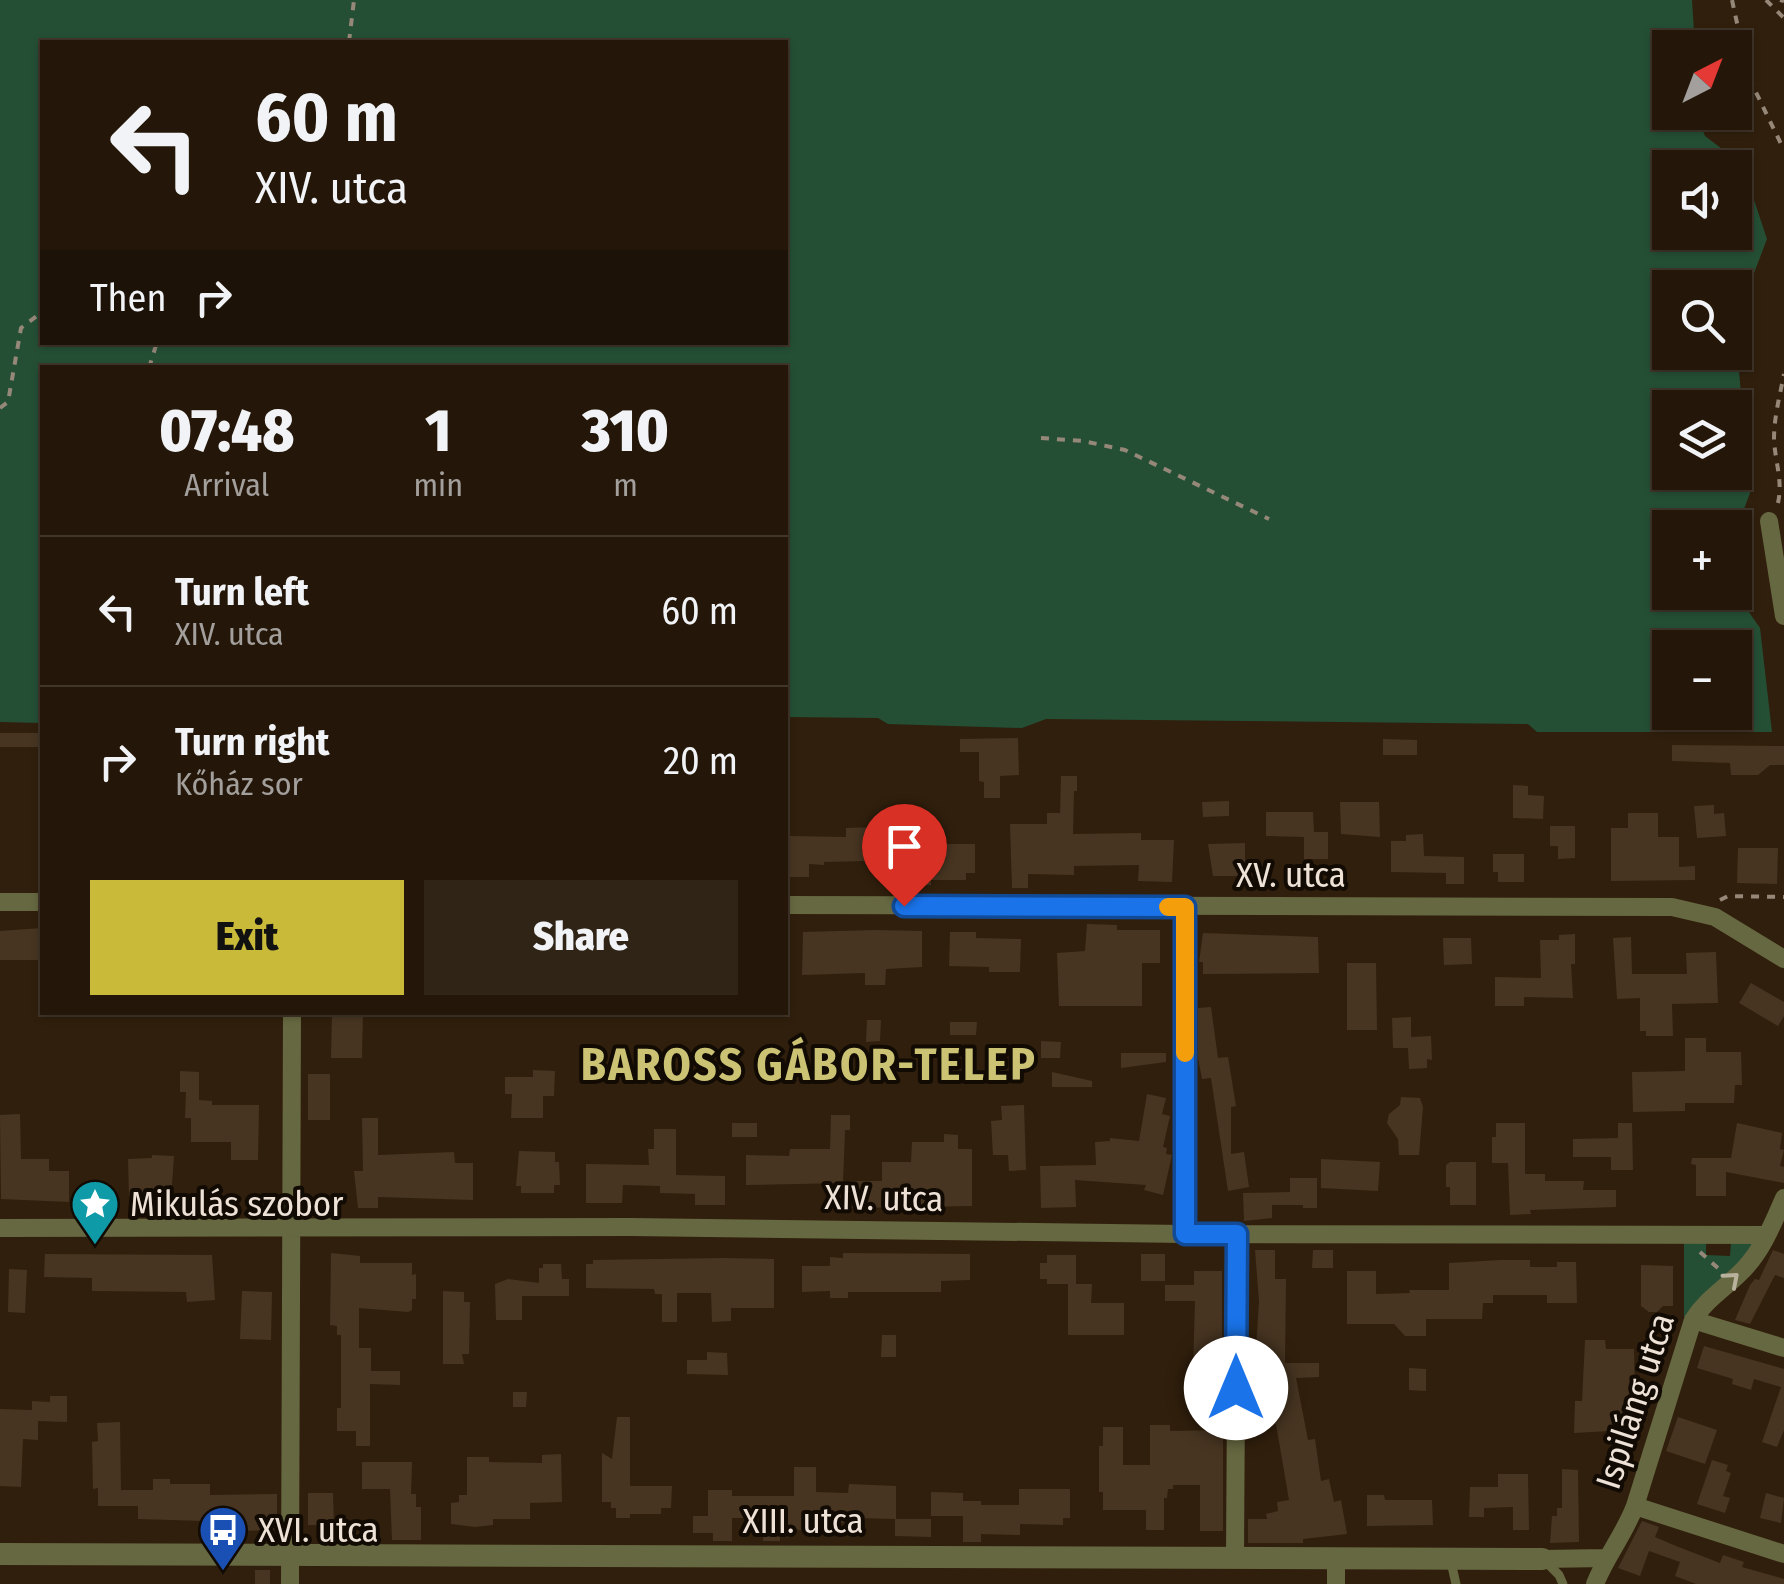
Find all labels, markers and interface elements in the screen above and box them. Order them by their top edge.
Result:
north arrow [1652,30,1752,130]
map controls [1652,30,1752,730]
text: 60 m [255,76,398,160]
icon: left [90,80,220,210]
button: sound [1652,150,1752,250]
text: XIV. utca [255,161,408,215]
icon: right [186,270,241,325]
button: search [1652,270,1752,370]
text: Then [90,275,166,321]
button: layers [1652,390,1752,490]
text: 07:48 [159,395,294,467]
text: 1 [425,395,451,467]
text: 310 [582,395,669,467]
text: Arrival [184,466,269,504]
text: min [413,466,463,504]
text: m [613,466,638,504]
button: + [1652,510,1752,610]
text: Turn left [175,569,309,615]
icon: left [90,584,145,639]
text: 60 m [661,588,738,634]
text: XIV. utca [175,615,284,653]
button: − [1652,630,1752,730]
text: Turn right [175,719,329,765]
icon: right [90,734,145,789]
text: 20 m [663,738,738,784]
text: Kőház sor [175,765,303,803]
pin [862,804,947,907]
icon: arrive [877,819,932,874]
street label: XV. utca [1236,854,1346,896]
button: Exit [90,880,404,995]
button: Share [424,880,738,995]
district label: BAROSS GÁBOR-TELEP [581,1036,1037,1092]
street label: XIV. utca [824,1176,944,1220]
place icon: Mikulás szobor [69,1178,121,1246]
place label: Mikulás szobor [130,1183,343,1225]
one-way arrow [1720,1273,1739,1291]
street label: Ispiláng utca [1587,1308,1683,1494]
position arrow [1184,1336,1288,1440]
street label: XIII. utca [742,1500,864,1542]
bus stop icon: XVI. utca [197,1504,249,1572]
place label: XVI. utca [258,1509,379,1551]

